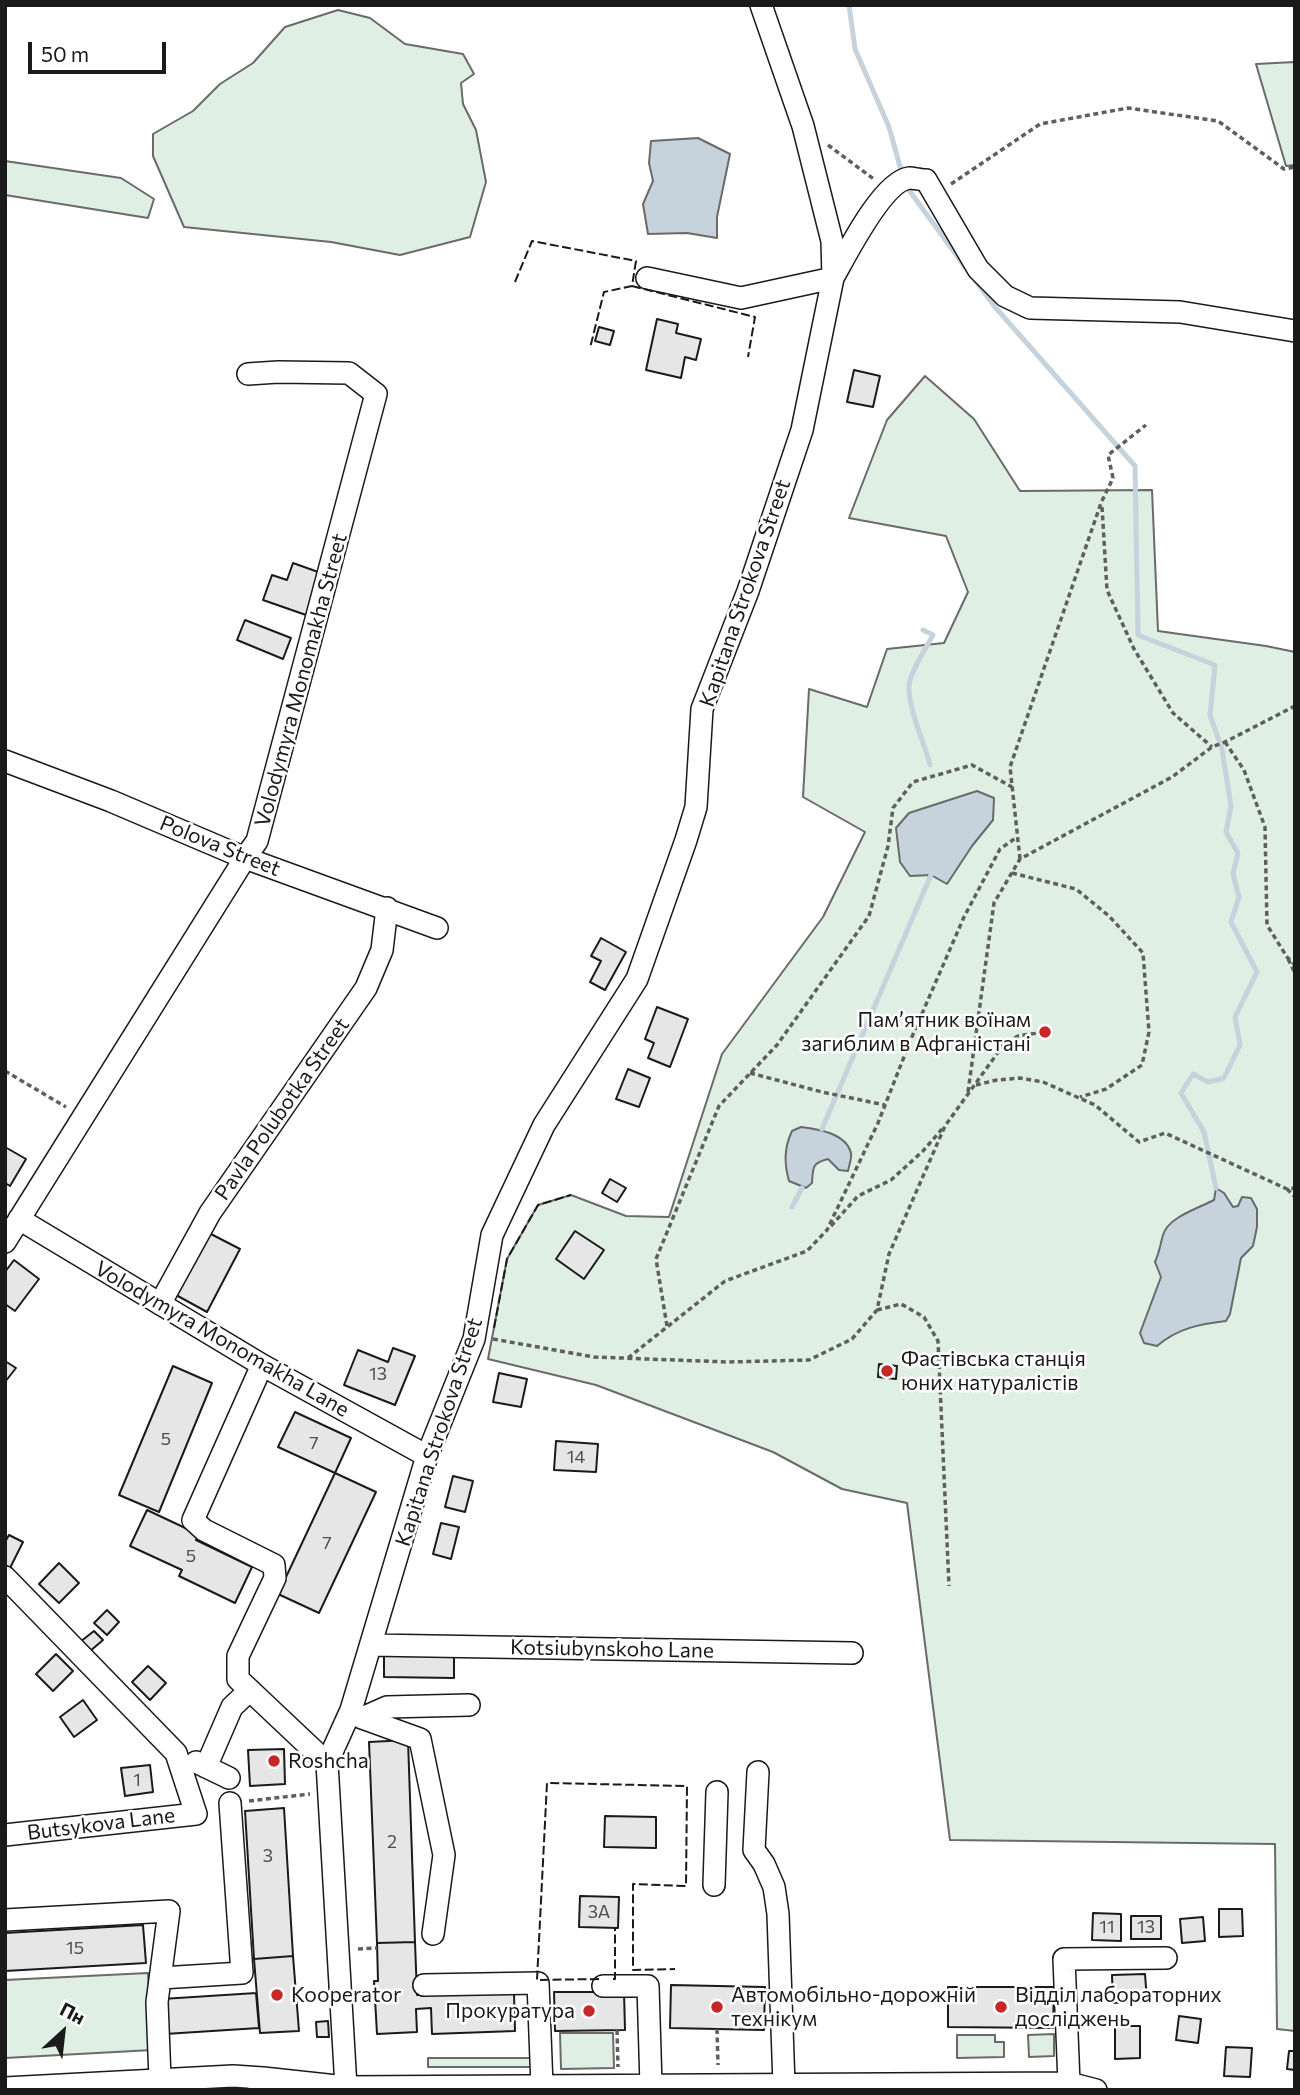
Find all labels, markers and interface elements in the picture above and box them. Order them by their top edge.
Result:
scale bar [32,28,170,72]
text: 50 m [41,41,89,66]
street label: Kapitana Strokova Street [694,476,796,710]
street label: Volodymyra Monomakha Street [250,531,352,829]
street label: Polova Street [156,810,284,882]
place label: Пам’ятник воїнам загиблим в Афганістані [801,1007,1031,1057]
street label: Pavla Polubotka Street [210,1013,354,1205]
marker: Пам’ятник воїнам загиблим в Афганістані [1037,1024,1053,1040]
street label: Volodymyra Monomakha Lane [90,1256,354,1422]
street label: Kapitana Strokova Street [390,1315,488,1549]
place label: Фастівська станція юних натуралістів [901,1346,1086,1396]
house number: 13 [369,1363,387,1385]
marker: Фастівська станція юних натуралістів [879,1363,895,1379]
house number: 5 [161,1428,171,1450]
house number: 7 [309,1432,319,1454]
house number: 14 [567,1446,585,1468]
house number: 7 [322,1532,332,1554]
house number: 5 [186,1545,196,1567]
street label: Kotsiubynskoho Lane [510,1635,714,1663]
place label: Roshcha [288,1748,369,1774]
marker: Roshcha [266,1753,282,1769]
house number: 1 [133,1769,141,1791]
street label: Butsykova Lane [26,1802,176,1846]
house number: 2 [387,1831,397,1853]
house number: 3 [263,1845,273,1867]
house number: 3А [588,1901,610,1923]
house number: 11 [1099,1916,1115,1938]
house number: 13 [1137,1916,1155,1938]
house number: 15 [66,1937,84,1959]
place label: Kooperator [291,1982,401,2008]
place label: Автомобільно-дорожній технікум [731,1982,976,2032]
place label: Відділ лабораторних досліджень [1015,1982,1222,2032]
marker: Kooperator [269,1987,285,2003]
north arrow [28,1997,98,2067]
text: Пн [56,1997,89,2029]
place label: Прокуратура [445,1998,575,2024]
marker: Автомобільно-дорожній технікум [709,1999,725,2015]
marker: Відділ лабораторних досліджень [993,1999,1009,2015]
marker: Прокуратура [581,2003,597,2019]

